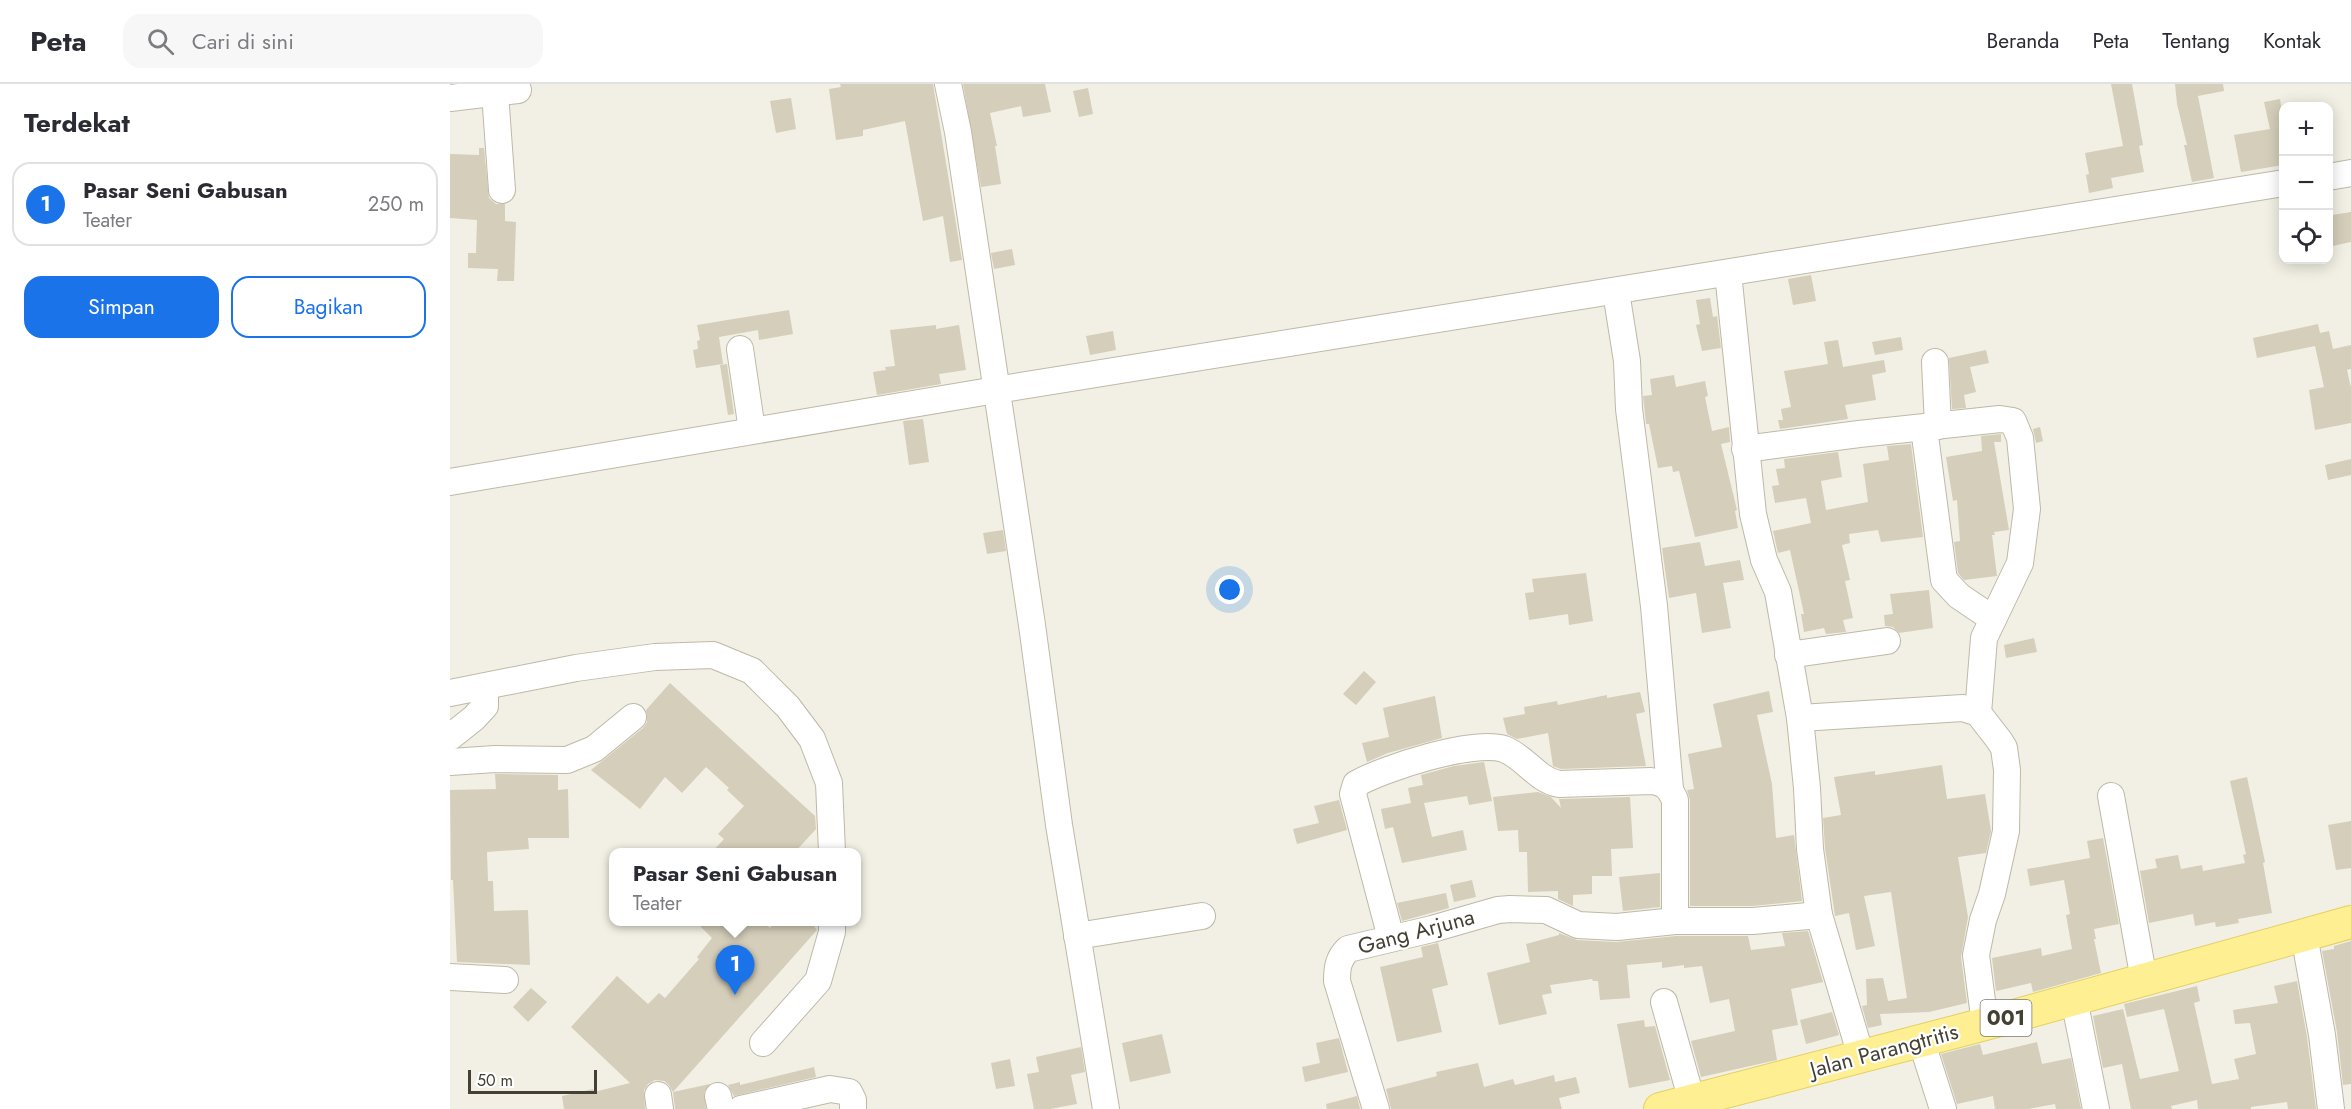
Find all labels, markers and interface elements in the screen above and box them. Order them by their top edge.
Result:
search box [123,14,543,68]
text: Peta [30,21,87,62]
icon: search [144,25,177,58]
text: Cari di sini [192,25,294,57]
text: Beranda [1986,26,2059,56]
text: Peta [2092,26,2129,56]
text: Tentang [2162,26,2230,56]
text: Kontak [2263,26,2321,56]
map controls [2279,102,2333,264]
button: + [2279,102,2333,156]
text: Terdekat [24,104,130,142]
button: − [2279,156,2333,210]
text: Pasar Seni Gabusan [83,174,288,206]
text: 1 [40,190,51,219]
text: 250 m [368,190,424,219]
text: Teater [83,206,132,235]
button: locate [2279,210,2333,264]
button: Simpan [24,276,219,338]
button: Bagikan [231,276,426,338]
your location [1215,575,1244,604]
popup [609,848,861,926]
text: Pasar Seni Gabusan [633,857,837,889]
text: Teater [633,889,682,918]
street label: Gang Arjuna [1354,900,1478,962]
pin: 1 [716,946,754,995]
road number: 001 [1980,1000,2032,1036]
street label: Jalan Parangtritis [1803,1015,1962,1086]
scale bar [468,1067,597,1094]
text: 50 m [477,1069,513,1092]

